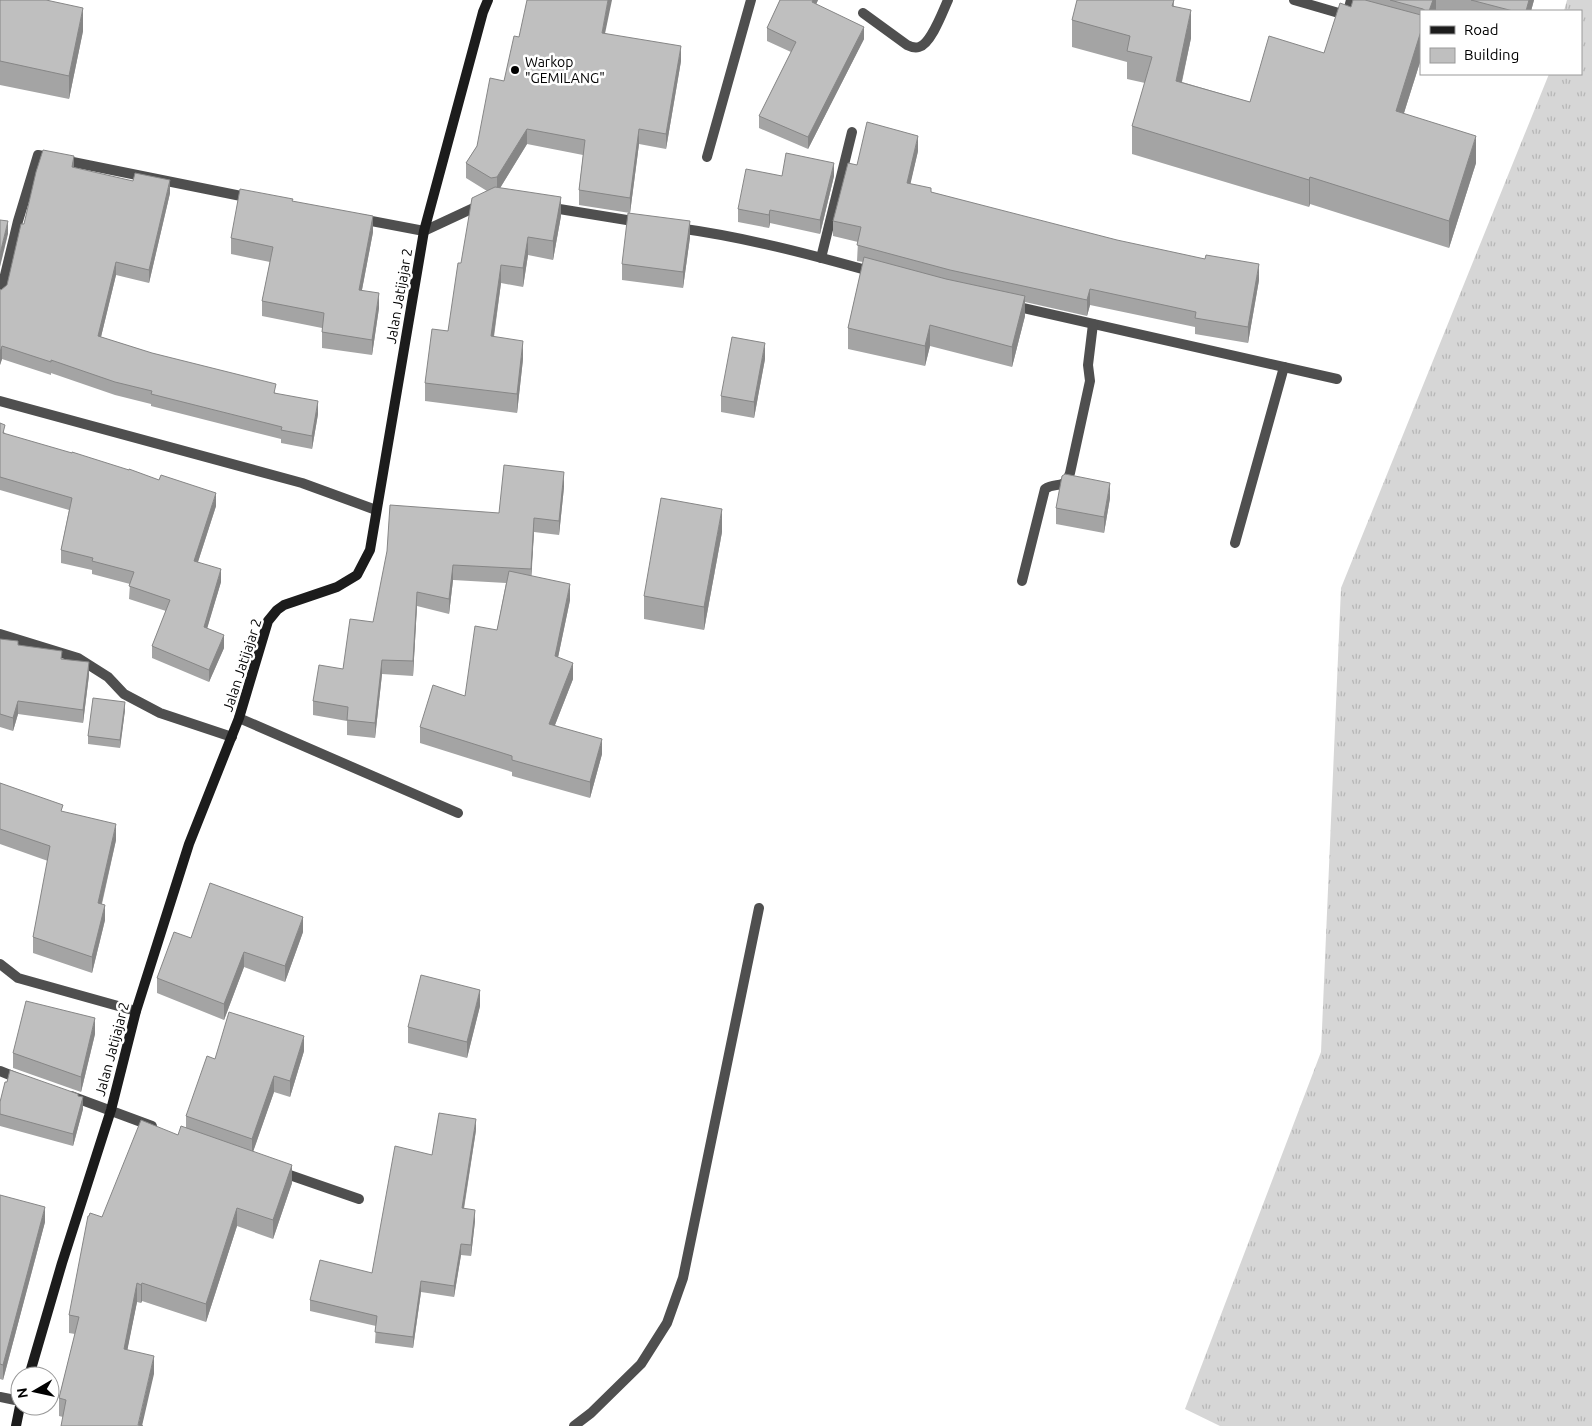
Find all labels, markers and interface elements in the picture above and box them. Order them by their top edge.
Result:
legend [1420,10,1582,75]
text: Road [1464,21,1499,38]
text: Building [1464,46,1519,63]
place label: Warkop "GEMILANG" [525,54,605,86]
marker: Warkop "GEMILANG" [509,64,521,76]
street label: Jalan Jatijajar 2 [383,247,415,345]
street label: Jalan Jatijajar 2 [219,617,265,713]
street label: Jalan Jatijajar 2 [92,1000,132,1098]
north arrow [10,1366,60,1416]
text: N [13,1387,31,1399]

